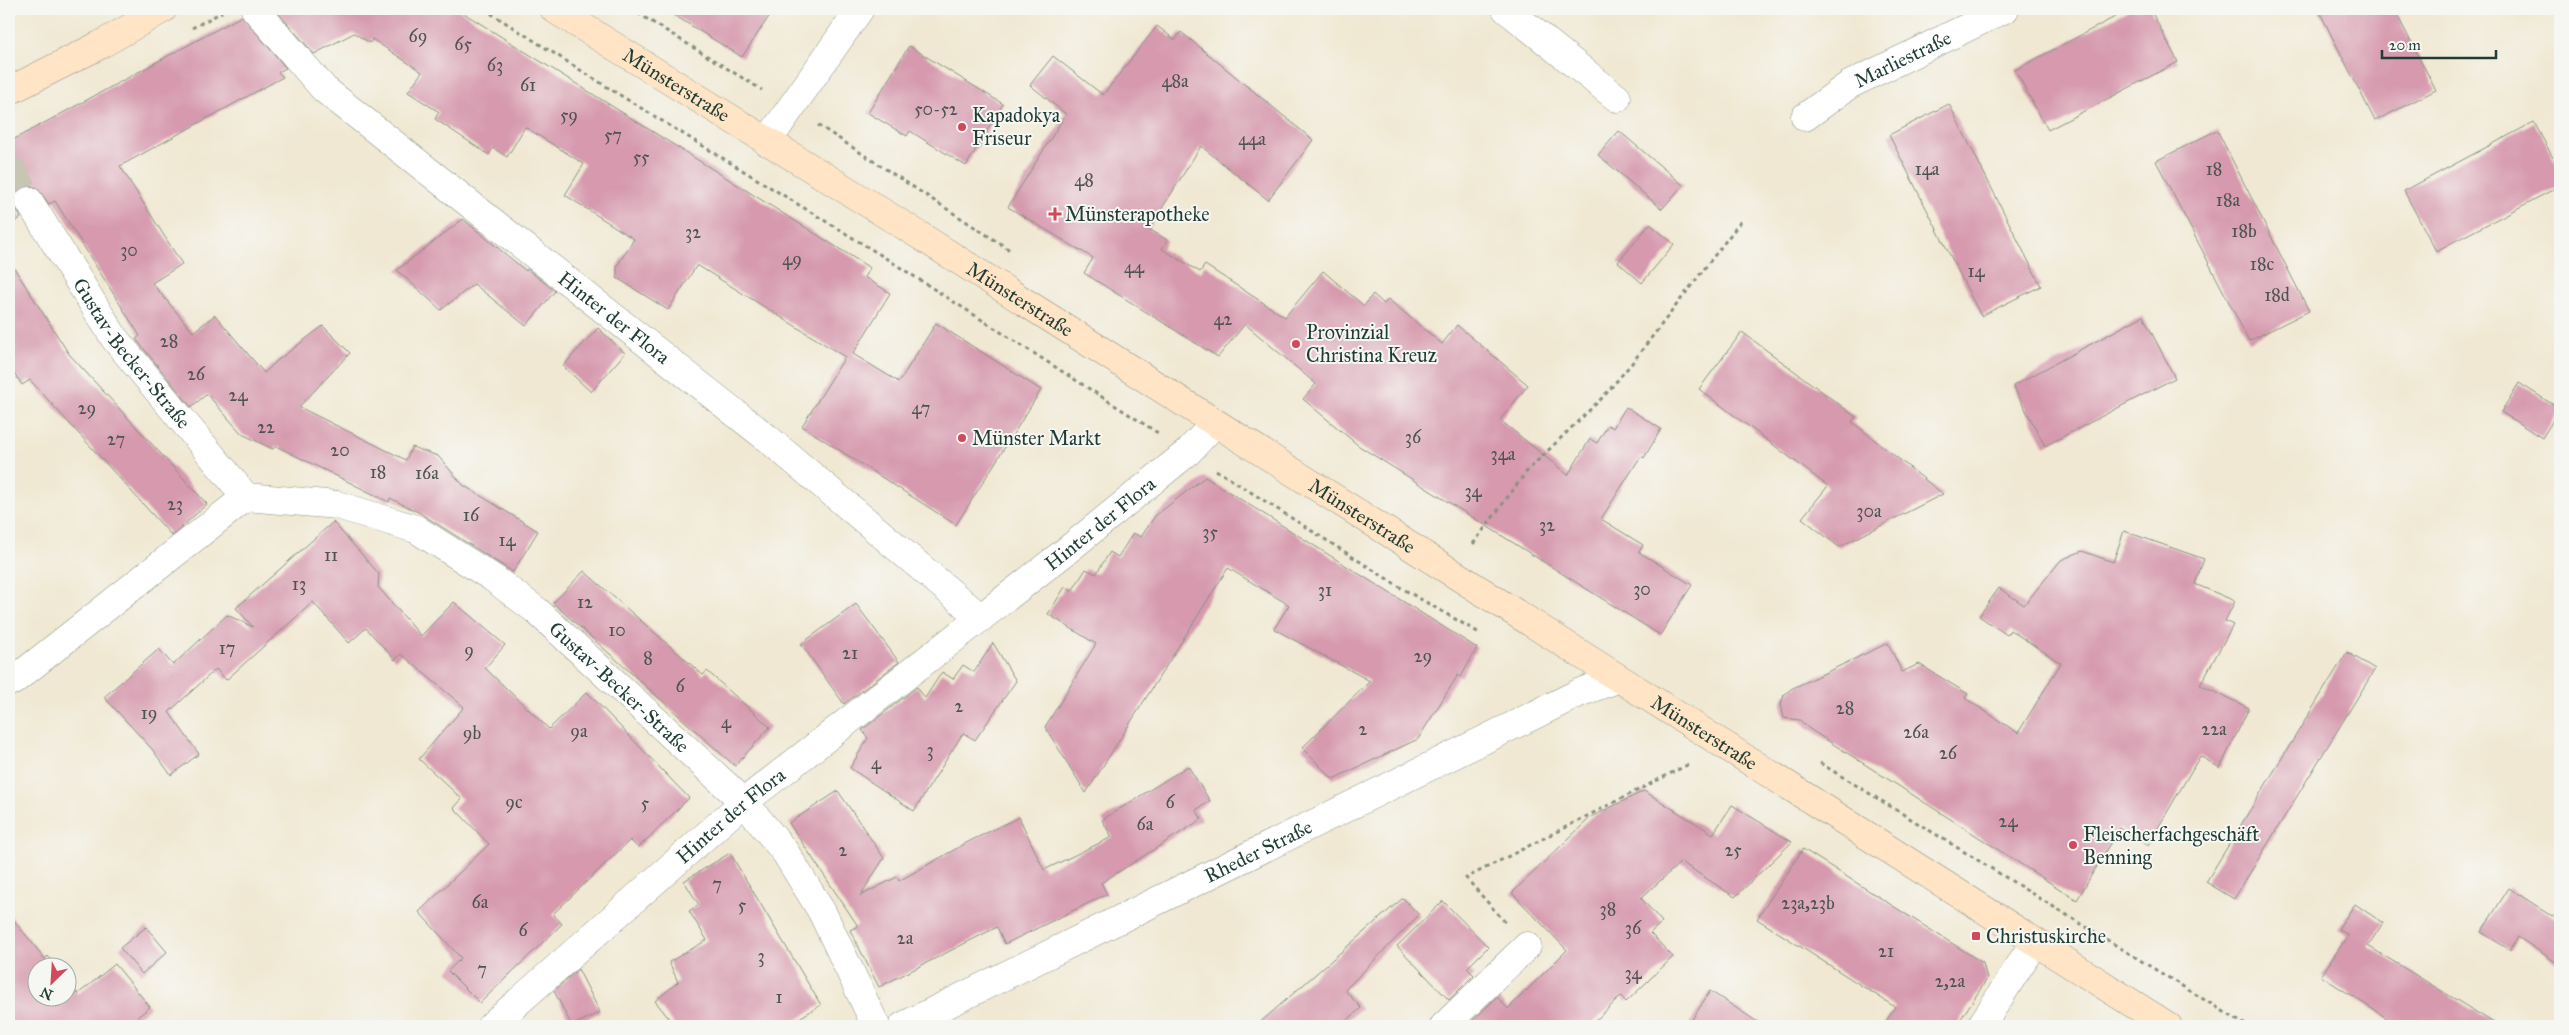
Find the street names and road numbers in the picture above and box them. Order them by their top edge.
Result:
street label: Marliestraße [1850,25,1955,93]
street label: Münsterstraße [619,43,734,127]
street label: Münsterstraße [962,257,1078,342]
street label: Hinter der Flora [553,266,675,369]
street label: Gustav-Becker-Straße [68,273,196,433]
street label: Hinter der Flora [1040,471,1161,575]
street label: Münsterstraße [1305,473,1420,558]
street label: Gustav-Becker-Straße [544,616,694,758]
street label: Münsterstraße [1647,690,1762,775]
street label: Hinter der Flora [671,762,790,868]
street label: Rheder Straße [1200,814,1316,888]

